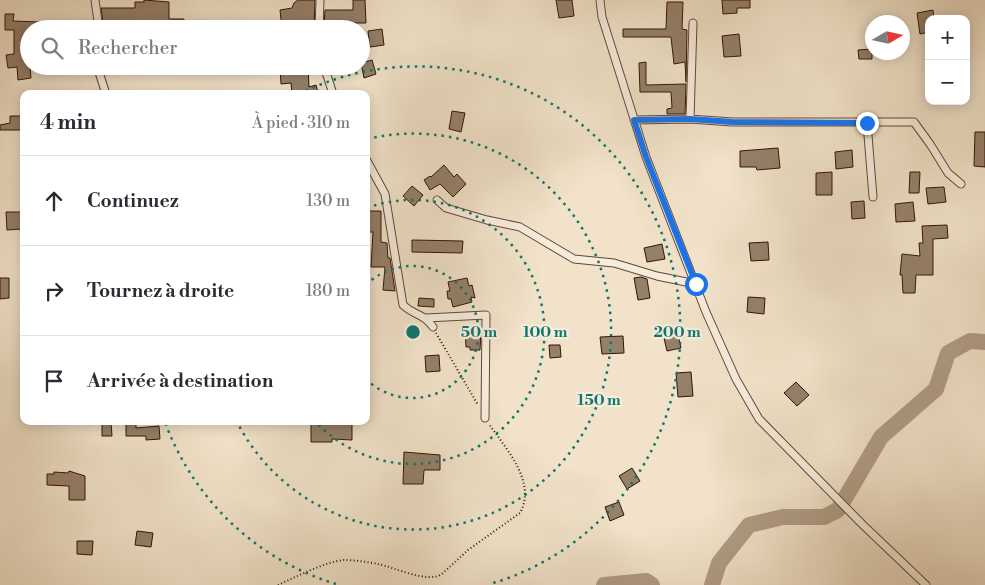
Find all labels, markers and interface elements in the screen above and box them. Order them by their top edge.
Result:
north arrow [865,15,910,60]
map controls [925,15,970,105]
button: + [925,15,970,60]
search box [20,20,370,75]
icon: search [38,34,66,62]
text: Rechercher [78,36,177,60]
button: − [925,60,970,105]
text: 4 min [40,110,96,136]
route end [856,112,879,135]
text: À pied · 310 m [252,113,350,133]
icon: ahead [40,187,68,215]
text: Continuez [87,189,179,213]
text: 130 m [306,191,350,211]
route start [685,273,708,296]
icon: right [40,277,68,305]
text: Tournez à droite [87,279,234,303]
text: 180 m [306,281,350,301]
centre of rings [404,323,422,341]
text: 50 m [461,323,497,342]
text: 100 m [523,323,568,342]
text: 200 m [653,323,701,342]
icon: arrive [40,367,68,395]
text: Arrivée à destination [87,369,273,393]
text: 150 m [577,391,621,410]

